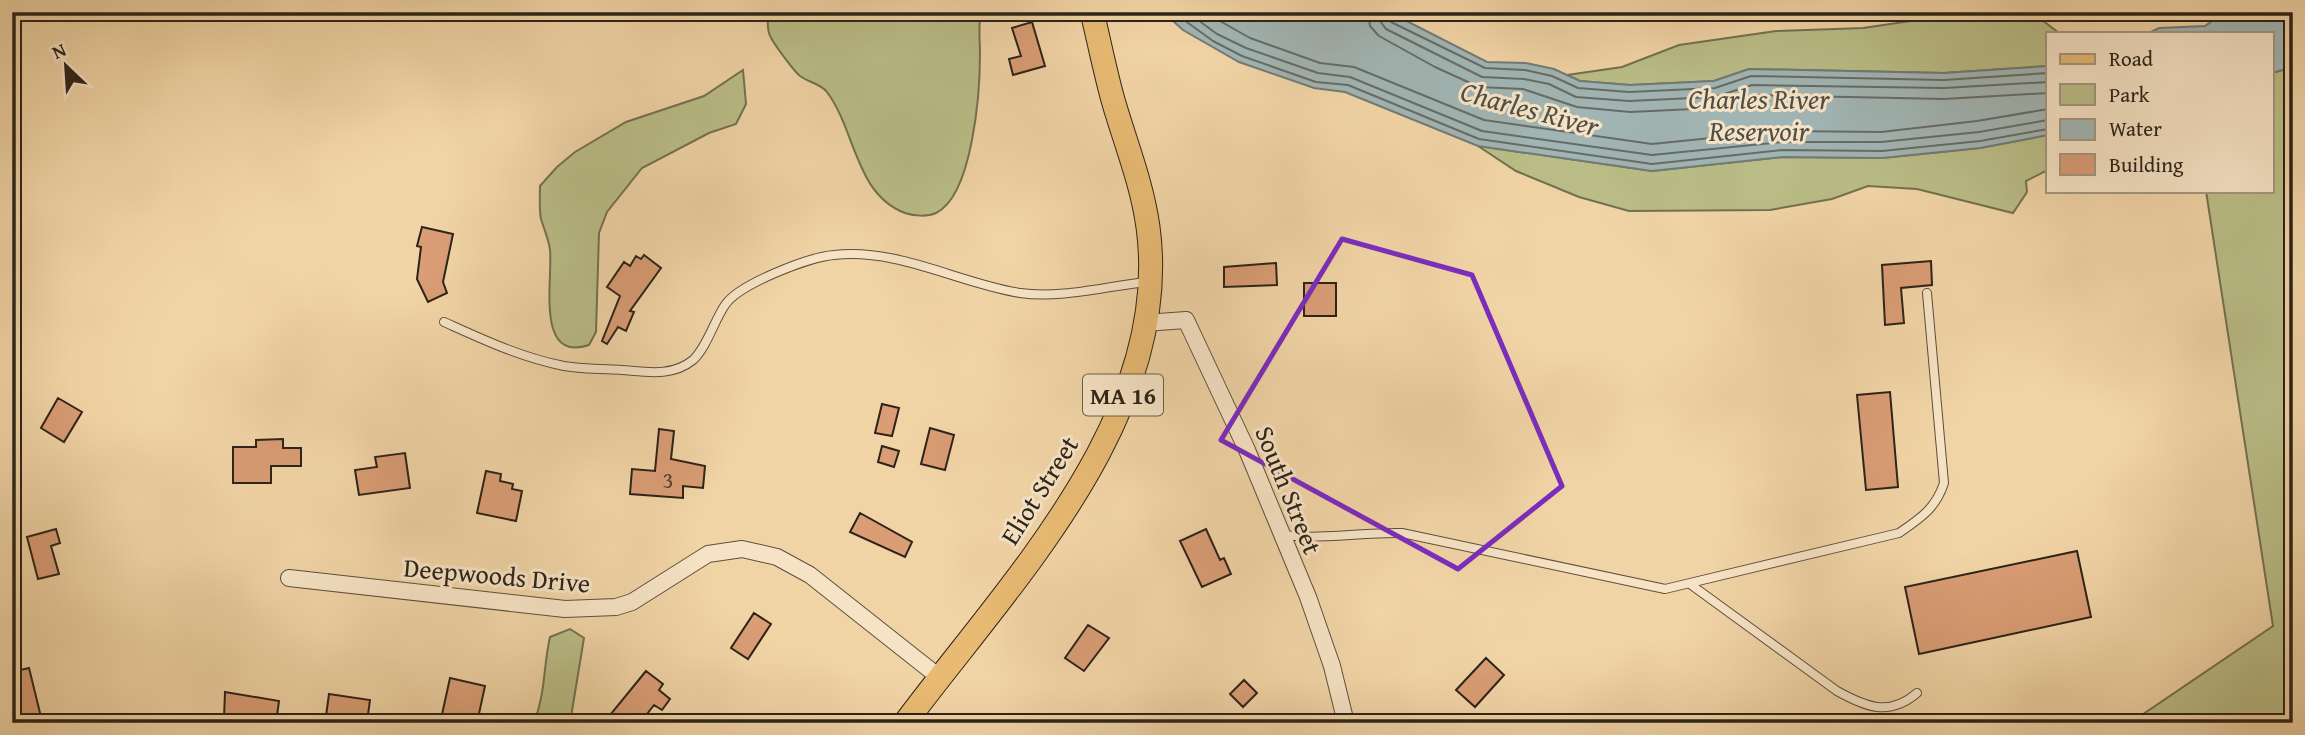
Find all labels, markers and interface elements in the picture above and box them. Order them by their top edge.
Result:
north arrow [32,32,102,102]
legend [2046,32,2274,192]
text: N [47,35,71,66]
text: Road [2109,43,2154,74]
water label: Charles River [1456,70,1605,147]
water label: Charles River Reservoir [1688,78,1831,151]
text: Park [2109,79,2150,110]
text: Water [2109,113,2162,144]
text: Building [2109,149,2184,180]
road number: MA 16 [1083,374,1163,416]
street label: South Street [1246,420,1332,560]
street label: Eliot Street [990,428,1088,552]
house number: 3 [662,463,674,496]
street label: Deepwoods Drive [402,547,592,603]

